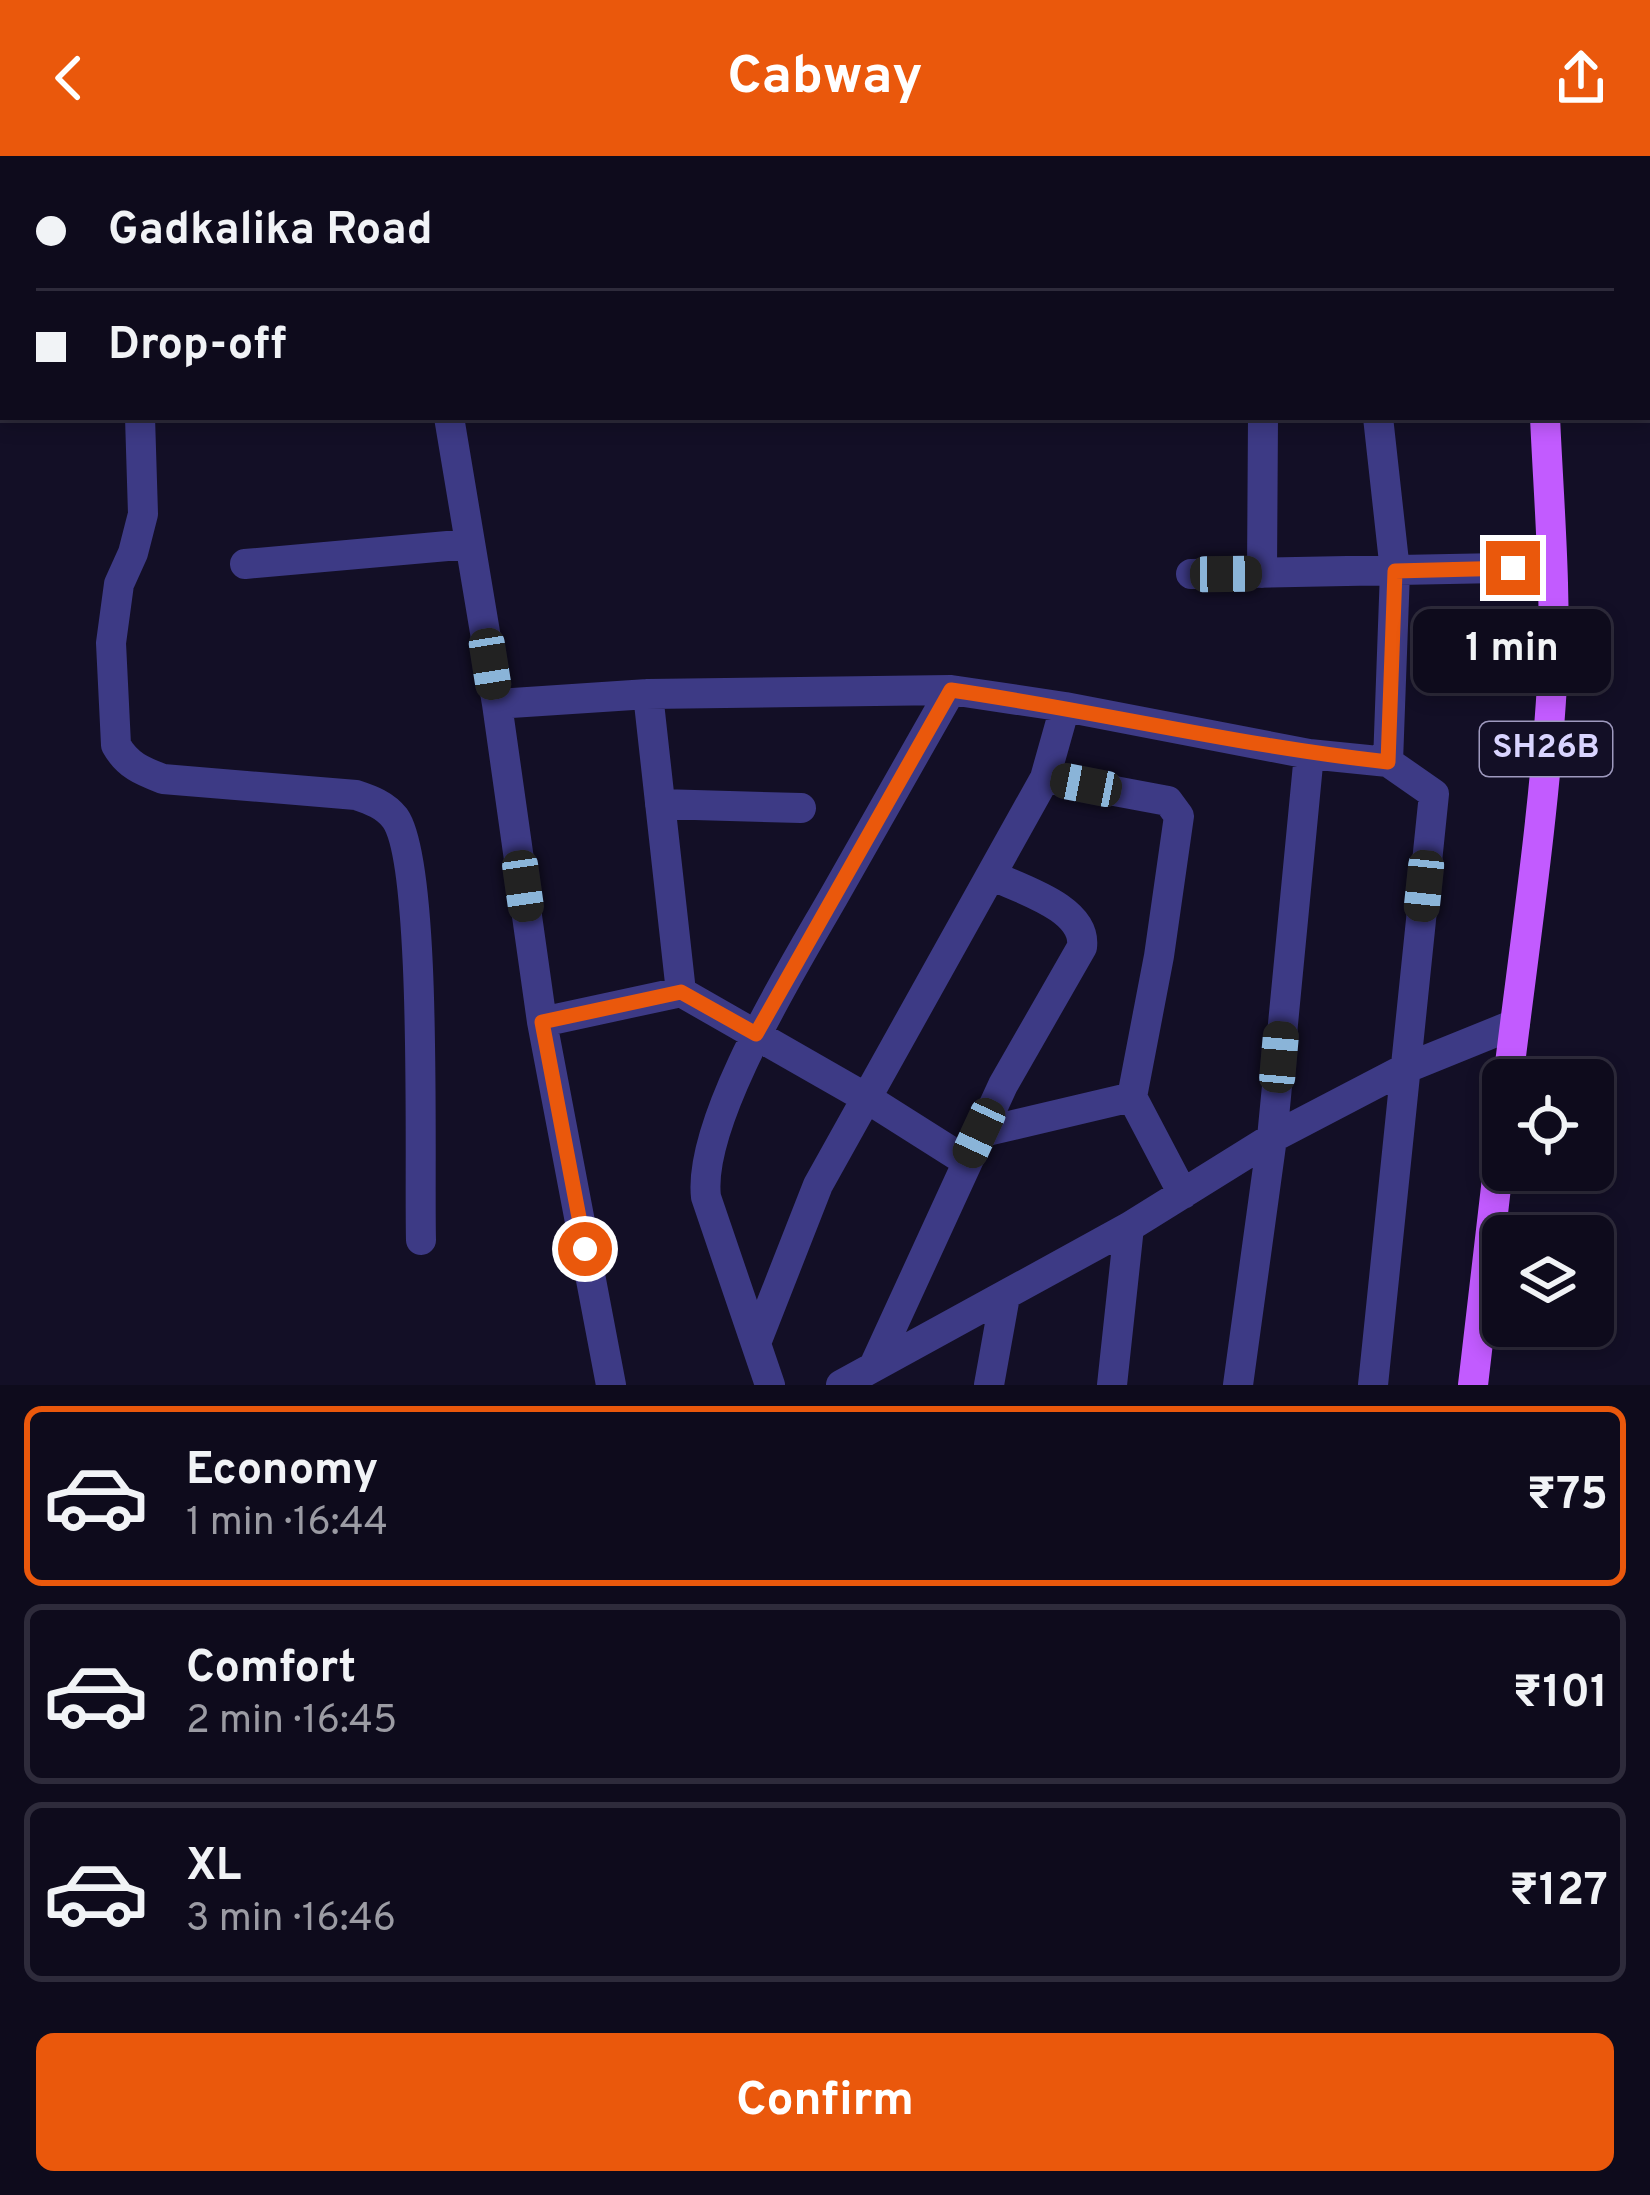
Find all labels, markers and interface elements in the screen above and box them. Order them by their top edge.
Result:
text: Cabway [727,44,923,113]
icon: back [36,45,102,111]
icon: share [1548,45,1614,111]
text: Gadkalika Road [108,203,433,260]
text: Drop-off [108,318,287,375]
route end [1486,541,1540,595]
car [1190,555,1262,593]
callout: 1 min [1414,610,1612,694]
car [467,626,513,702]
text: 1 min [1465,626,1559,675]
road number: SH26B [1480,722,1612,776]
car [1047,760,1125,810]
car [500,848,546,924]
car [1402,848,1446,924]
car [1258,1020,1300,1094]
map controls [1482,1059,1614,1347]
button: locate [1482,1059,1614,1191]
car [947,1093,1011,1173]
button: layers [1482,1215,1614,1347]
route start [558,1222,612,1276]
icon: car [42,1442,150,1550]
text: Economy [186,1443,378,1500]
text: ₹75 [1527,1468,1608,1525]
text: 1 min · 16:44 [186,1500,388,1549]
icon: car [42,1640,150,1748]
text: Comfort [186,1641,356,1698]
text: ₹101 [1513,1666,1608,1723]
text: 2 min · 16:45 [186,1698,397,1747]
icon: car [42,1838,150,1946]
text: XL [186,1839,241,1896]
text: ₹127 [1509,1864,1608,1921]
text: 3 min · 16:46 [186,1896,396,1945]
button: Confirm [36,2033,1614,2171]

